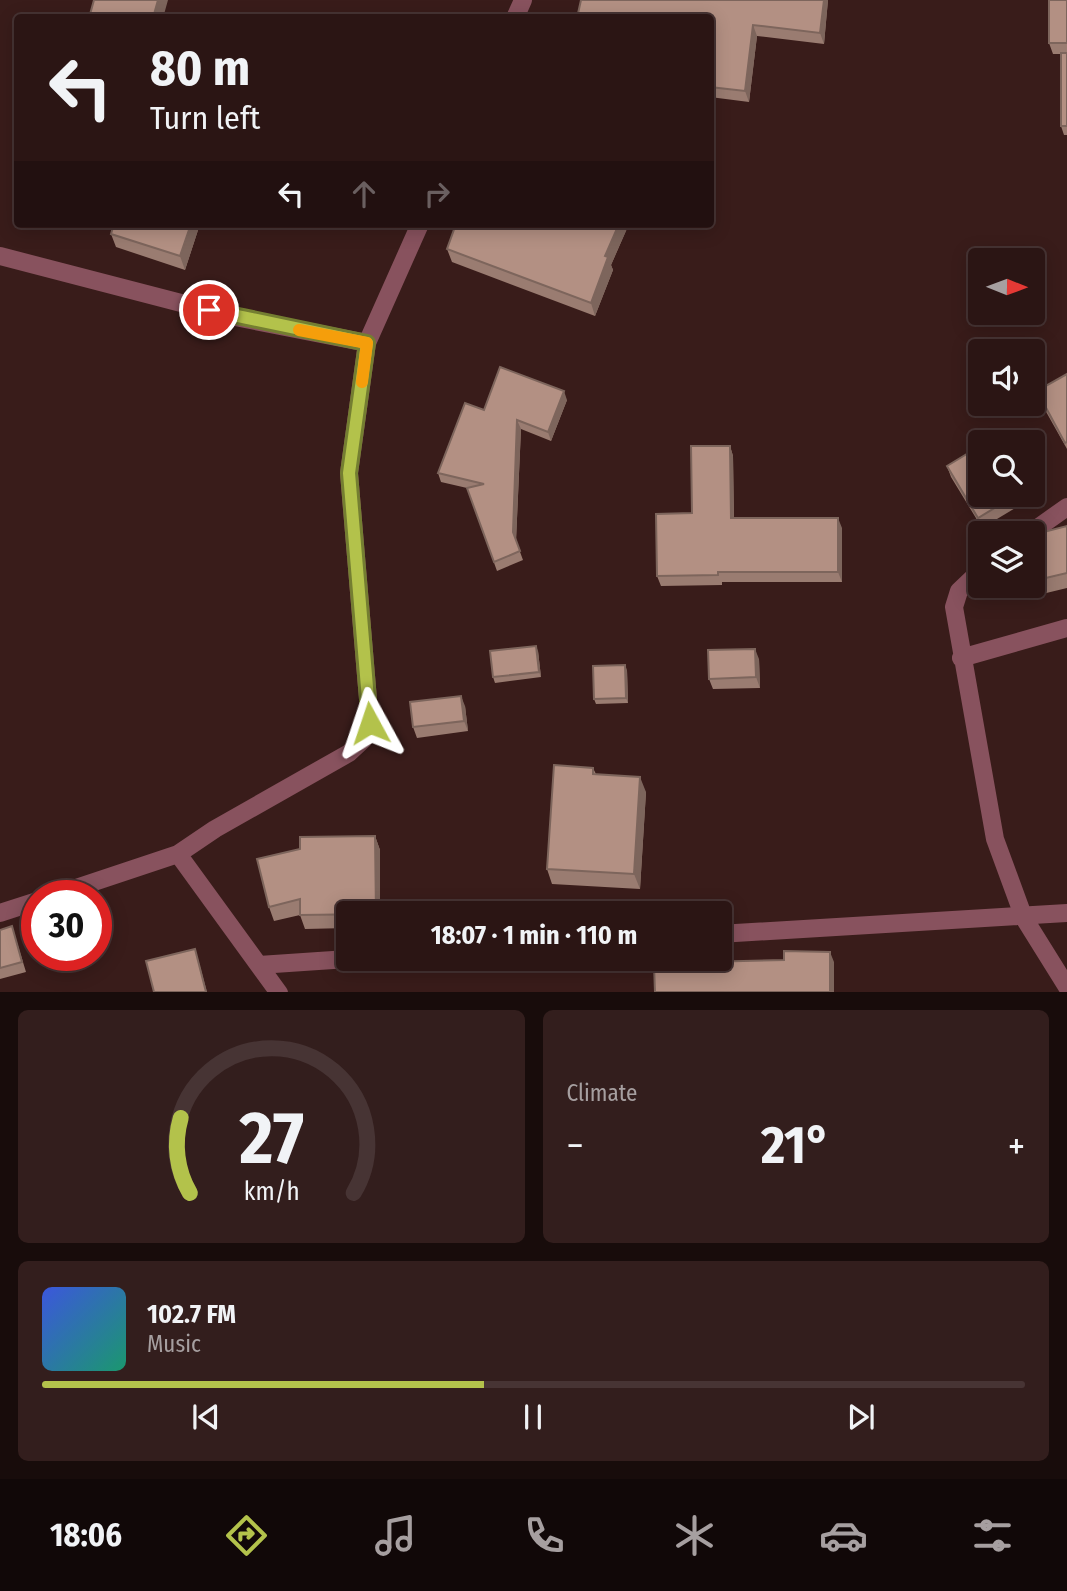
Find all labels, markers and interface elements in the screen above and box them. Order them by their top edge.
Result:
text: 80 m [150,39,250,98]
icon: left [35,42,126,133]
text: Turn left [150,99,260,137]
icon: left [272,175,310,213]
icon: ahead [345,175,383,213]
icon: right [418,175,456,213]
north arrow [968,248,1045,326]
map controls [968,248,1045,598]
pin [179,280,239,340]
icon: arrive [190,291,228,329]
button: sound [968,339,1045,416]
button: search [968,430,1045,507]
button: layers [968,521,1045,598]
position arrow [333,686,407,760]
speed limit sign: 30 [21,880,112,971]
text: 18:07 · 1 min · 110 m [431,920,637,951]
text: Climate [567,1079,637,1107]
text: 27 [238,1095,303,1182]
text: 21° [761,1114,830,1177]
text: − [567,1123,584,1169]
text: + [1008,1123,1025,1169]
text: km/h [243,1176,299,1206]
text: 102.7 FM [147,1299,236,1330]
text: Music [147,1330,201,1358]
icon: previous [187,1398,225,1436]
icon: pause [514,1398,552,1436]
icon: next [842,1398,880,1436]
icon: directions [222,1511,271,1560]
icon: music [371,1511,420,1560]
icon: phone [520,1511,569,1560]
icon: climate [670,1511,719,1560]
icon: car [819,1511,868,1560]
icon: filters [968,1511,1017,1560]
text: 18:06 [50,1516,122,1554]

